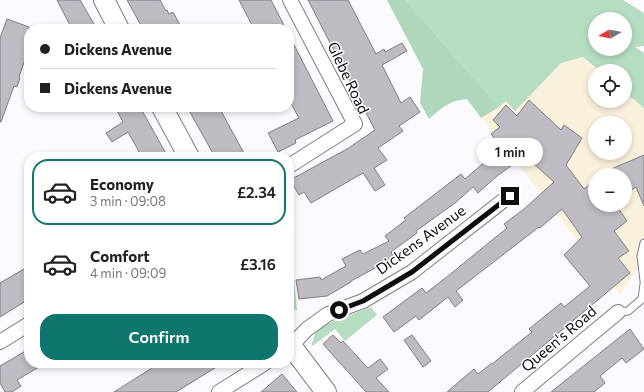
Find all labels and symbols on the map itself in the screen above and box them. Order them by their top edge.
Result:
north arrow [588,12,632,56]
street label: Glebe Road [324,39,373,116]
callout: 1 min [477,138,543,166]
route end [501,187,519,205]
street label: Dickens Avenue [372,201,469,278]
route start [330,301,348,319]
street label: Queen's Road [517,302,600,375]

